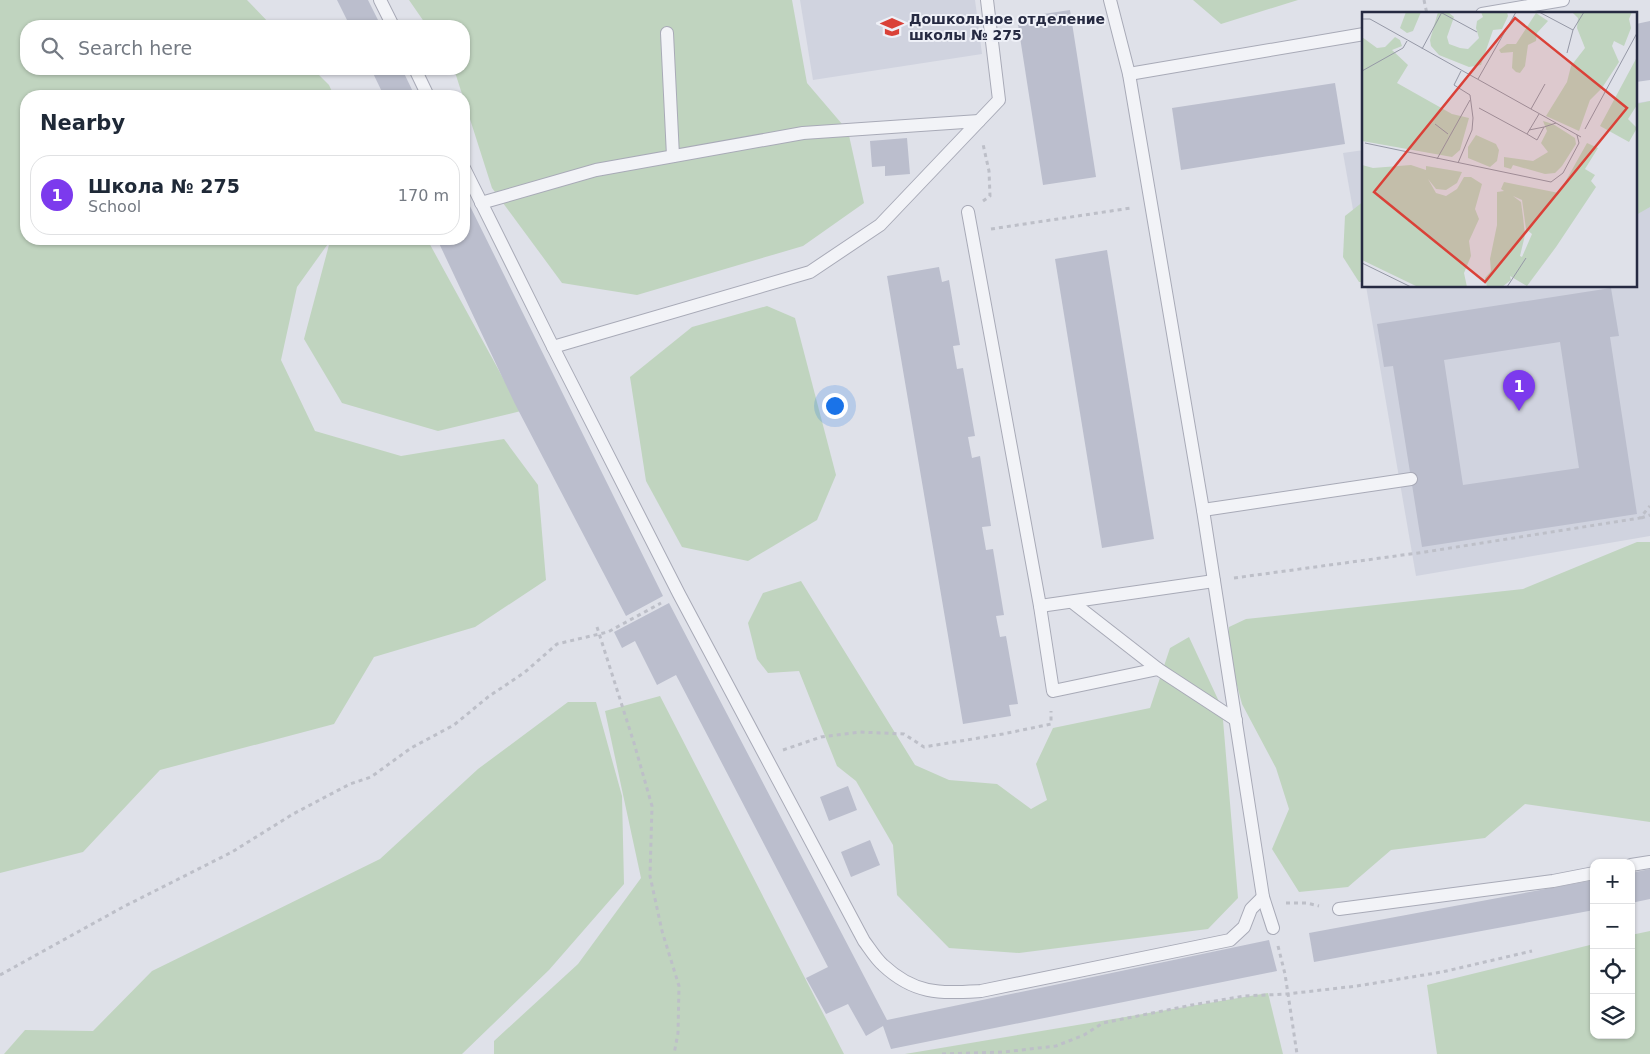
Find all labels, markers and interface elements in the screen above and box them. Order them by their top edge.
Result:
place label: Дошкольное отделение школы № 275 [909,11,1105,43]
inset map [1362,12,1638,288]
school or university icon: Дошкольное отделение школы № 275 [879,14,905,40]
search box [20,20,470,75]
icon: search [38,34,66,62]
text: Search here [78,37,192,59]
text: Nearby [40,111,125,135]
text: Школа № 275 [88,175,240,197]
text: 1 [51,186,63,205]
text: 170 m [398,186,449,205]
text: School [88,197,141,216]
pin: 1 [1503,370,1535,411]
your location [822,393,848,419]
map controls [1590,859,1635,1039]
button: + [1590,859,1635,904]
button: − [1590,904,1635,949]
button: locate [1590,949,1635,994]
button: layers [1590,994,1635,1039]

